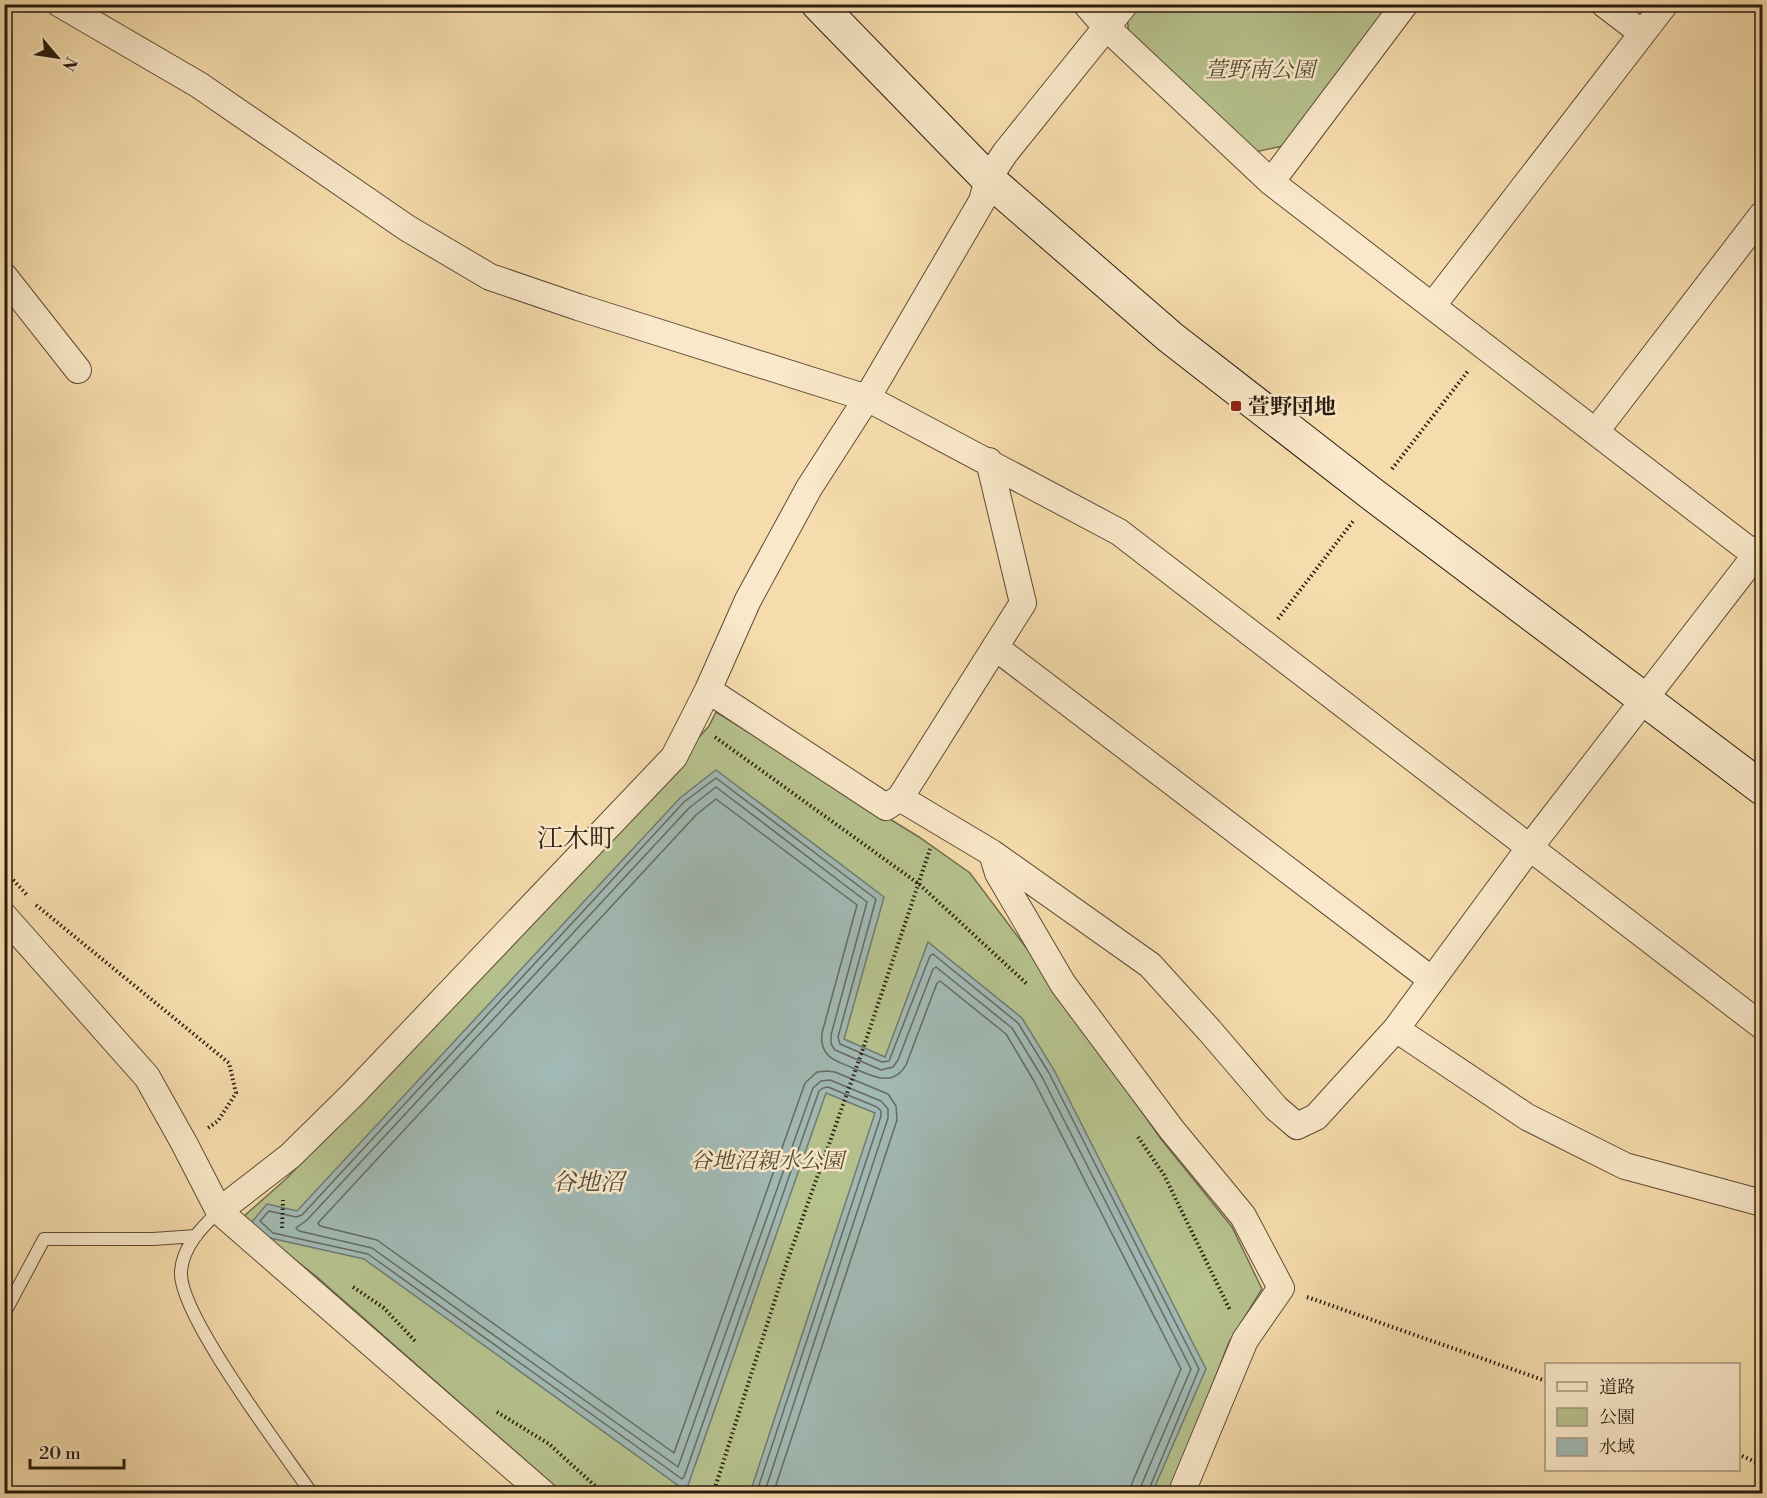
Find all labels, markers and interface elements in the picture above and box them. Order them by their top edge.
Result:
north arrow [27,27,87,87]
text: N [57,53,81,74]
park label: 萱野南公園 [1205,57,1318,84]
place label: 萱野団地 [1248,394,1336,421]
marker: 萱野団地 [1229,399,1243,413]
district label: 江木町 [537,823,615,855]
park label: 谷地沼親水公園 [690,1148,847,1175]
water label: 谷地沼 [552,1168,628,1198]
legend [1545,1363,1740,1471]
text: 道路 [1599,1376,1635,1399]
text: 公園 [1599,1406,1635,1429]
scale bar [30,1432,124,1470]
text: 水域 [1599,1436,1635,1459]
text: 20 m [39,1442,81,1465]

